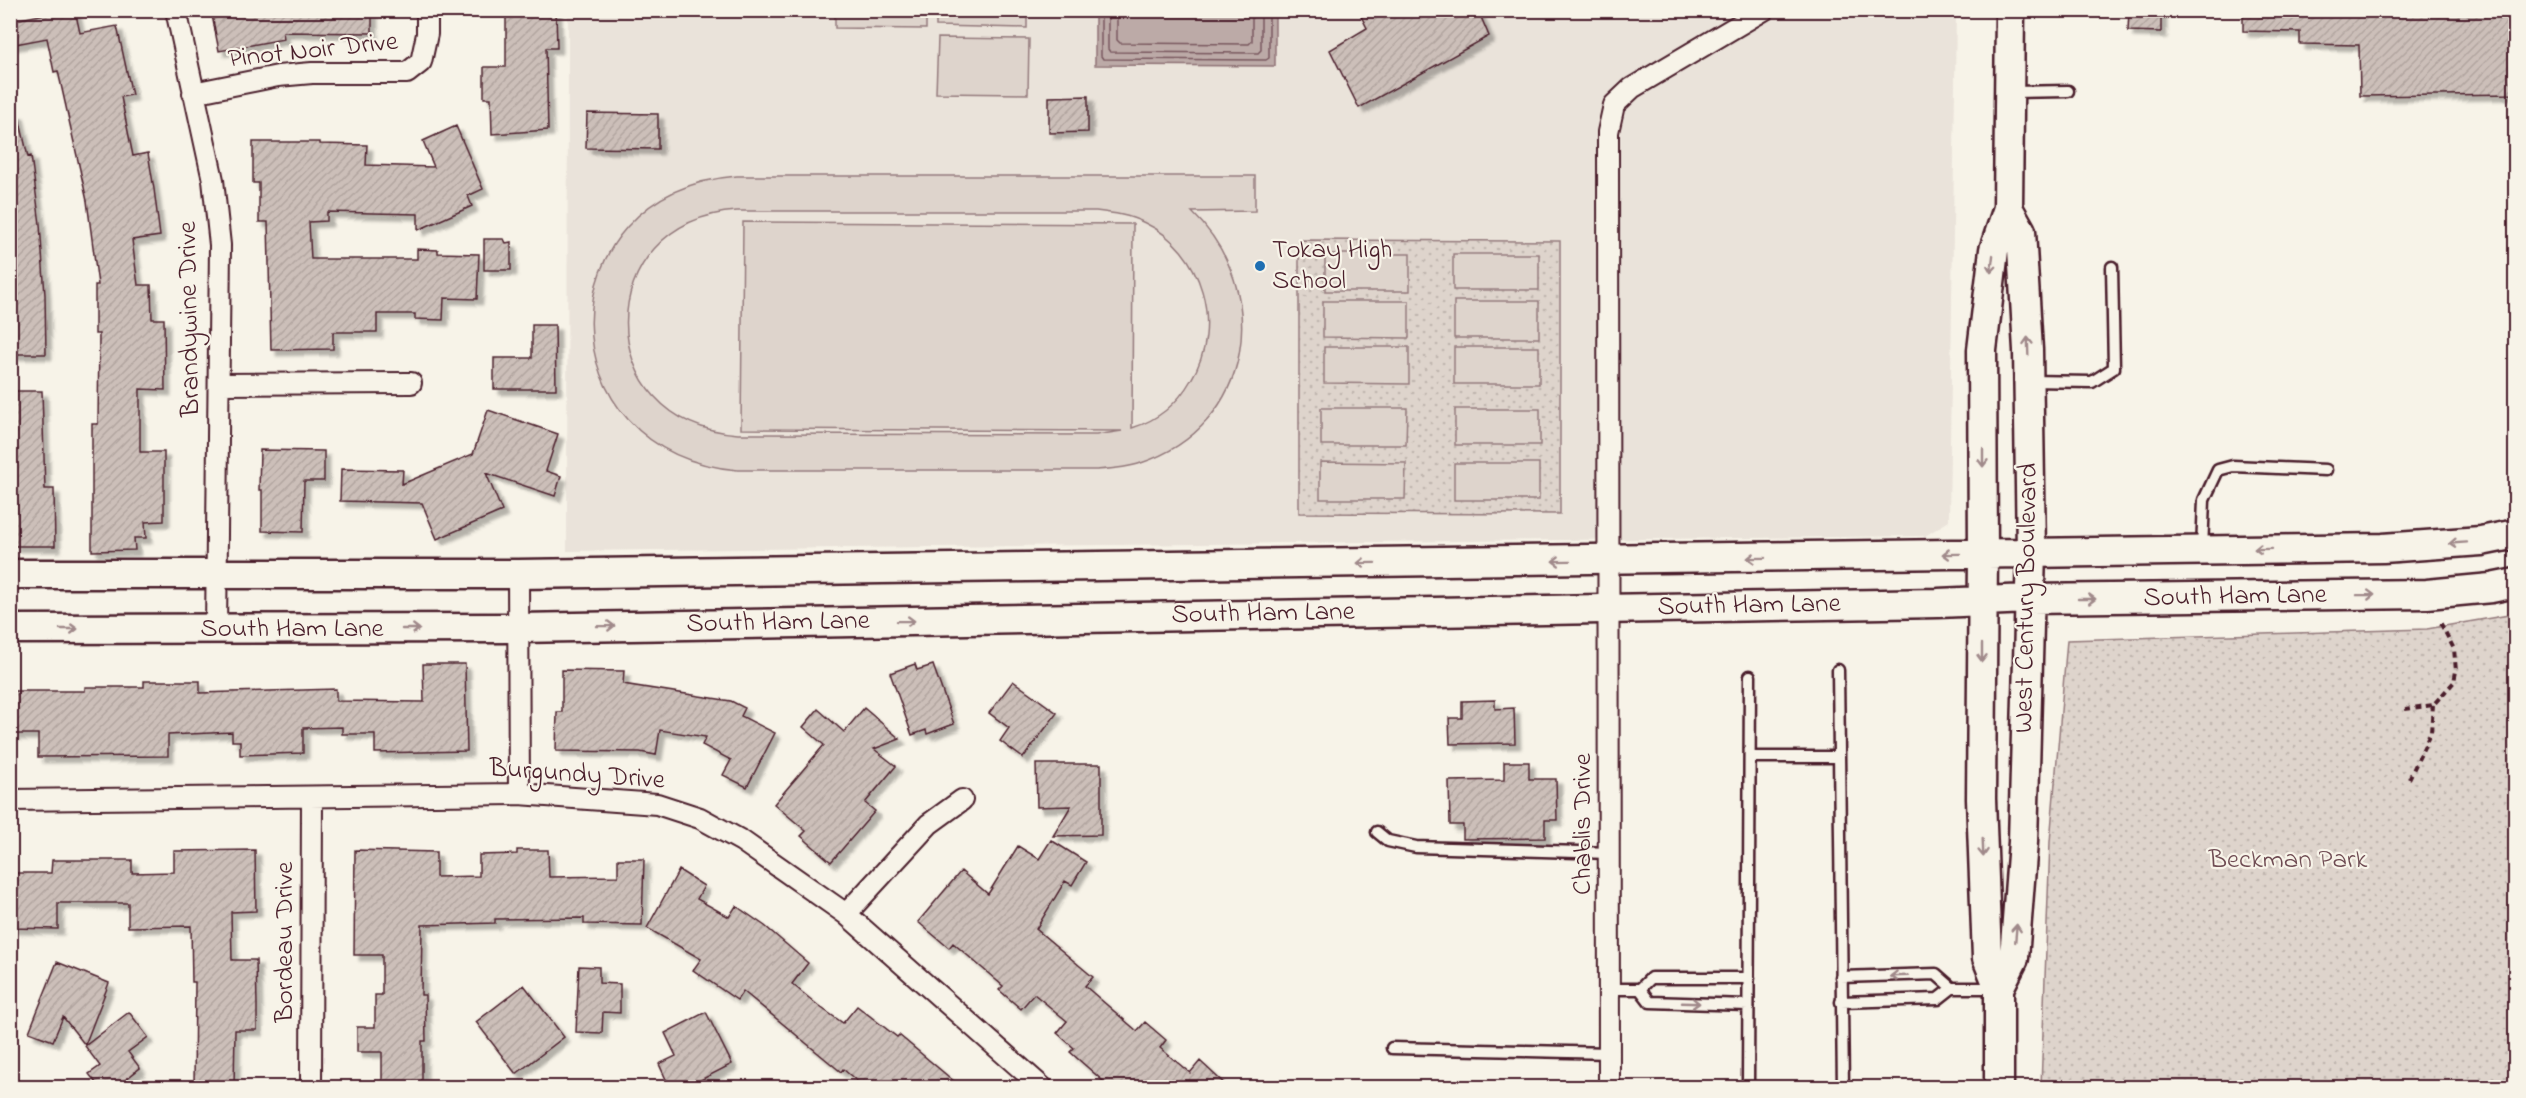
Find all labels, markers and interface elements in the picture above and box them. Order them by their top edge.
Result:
street label: Pinot Noir Drive [226,23,401,79]
street label: Brandywine Drive [169,220,211,418]
place label: Tokay High School [1272,231,1392,301]
one-way arrow [1986,253,1997,273]
marker: Tokay High School [1253,259,1267,273]
one-way arrow [2022,337,2033,357]
one-way arrow [1977,447,1988,467]
street label: West Century Boulevard [2005,463,2049,733]
one-way arrow [2448,538,2468,549]
one-way arrow [2253,543,2273,555]
one-way arrow [1942,549,1962,560]
one-way arrow [1747,552,1767,564]
one-way arrow [1552,555,1572,567]
one-way arrow [1357,557,1377,569]
street label: South Ham Lane [2143,576,2328,618]
street label: South Ham Lane [1657,585,1842,627]
one-way arrow [2356,589,2376,601]
street label: South Ham Lane [1171,593,1356,635]
one-way arrow [2077,593,2097,605]
street label: South Ham Lane [686,602,871,644]
street label: South Ham Lane [200,610,385,649]
one-way arrow [895,615,915,626]
one-way arrow [595,620,615,632]
one-way arrow [58,623,78,635]
one-way arrow [400,623,420,634]
one-way arrow [1976,642,1987,662]
street label: Burgundy Drive [487,749,667,801]
street label: Chablis Drive [1564,752,1603,895]
one-way arrow [1977,837,1988,857]
park label: Beckman Park [2208,841,2367,880]
street label: Bordeau Drive [266,861,305,1023]
one-way arrow [2011,924,2022,944]
one-way arrow [1890,970,1910,981]
one-way arrow [1681,998,1701,1009]

